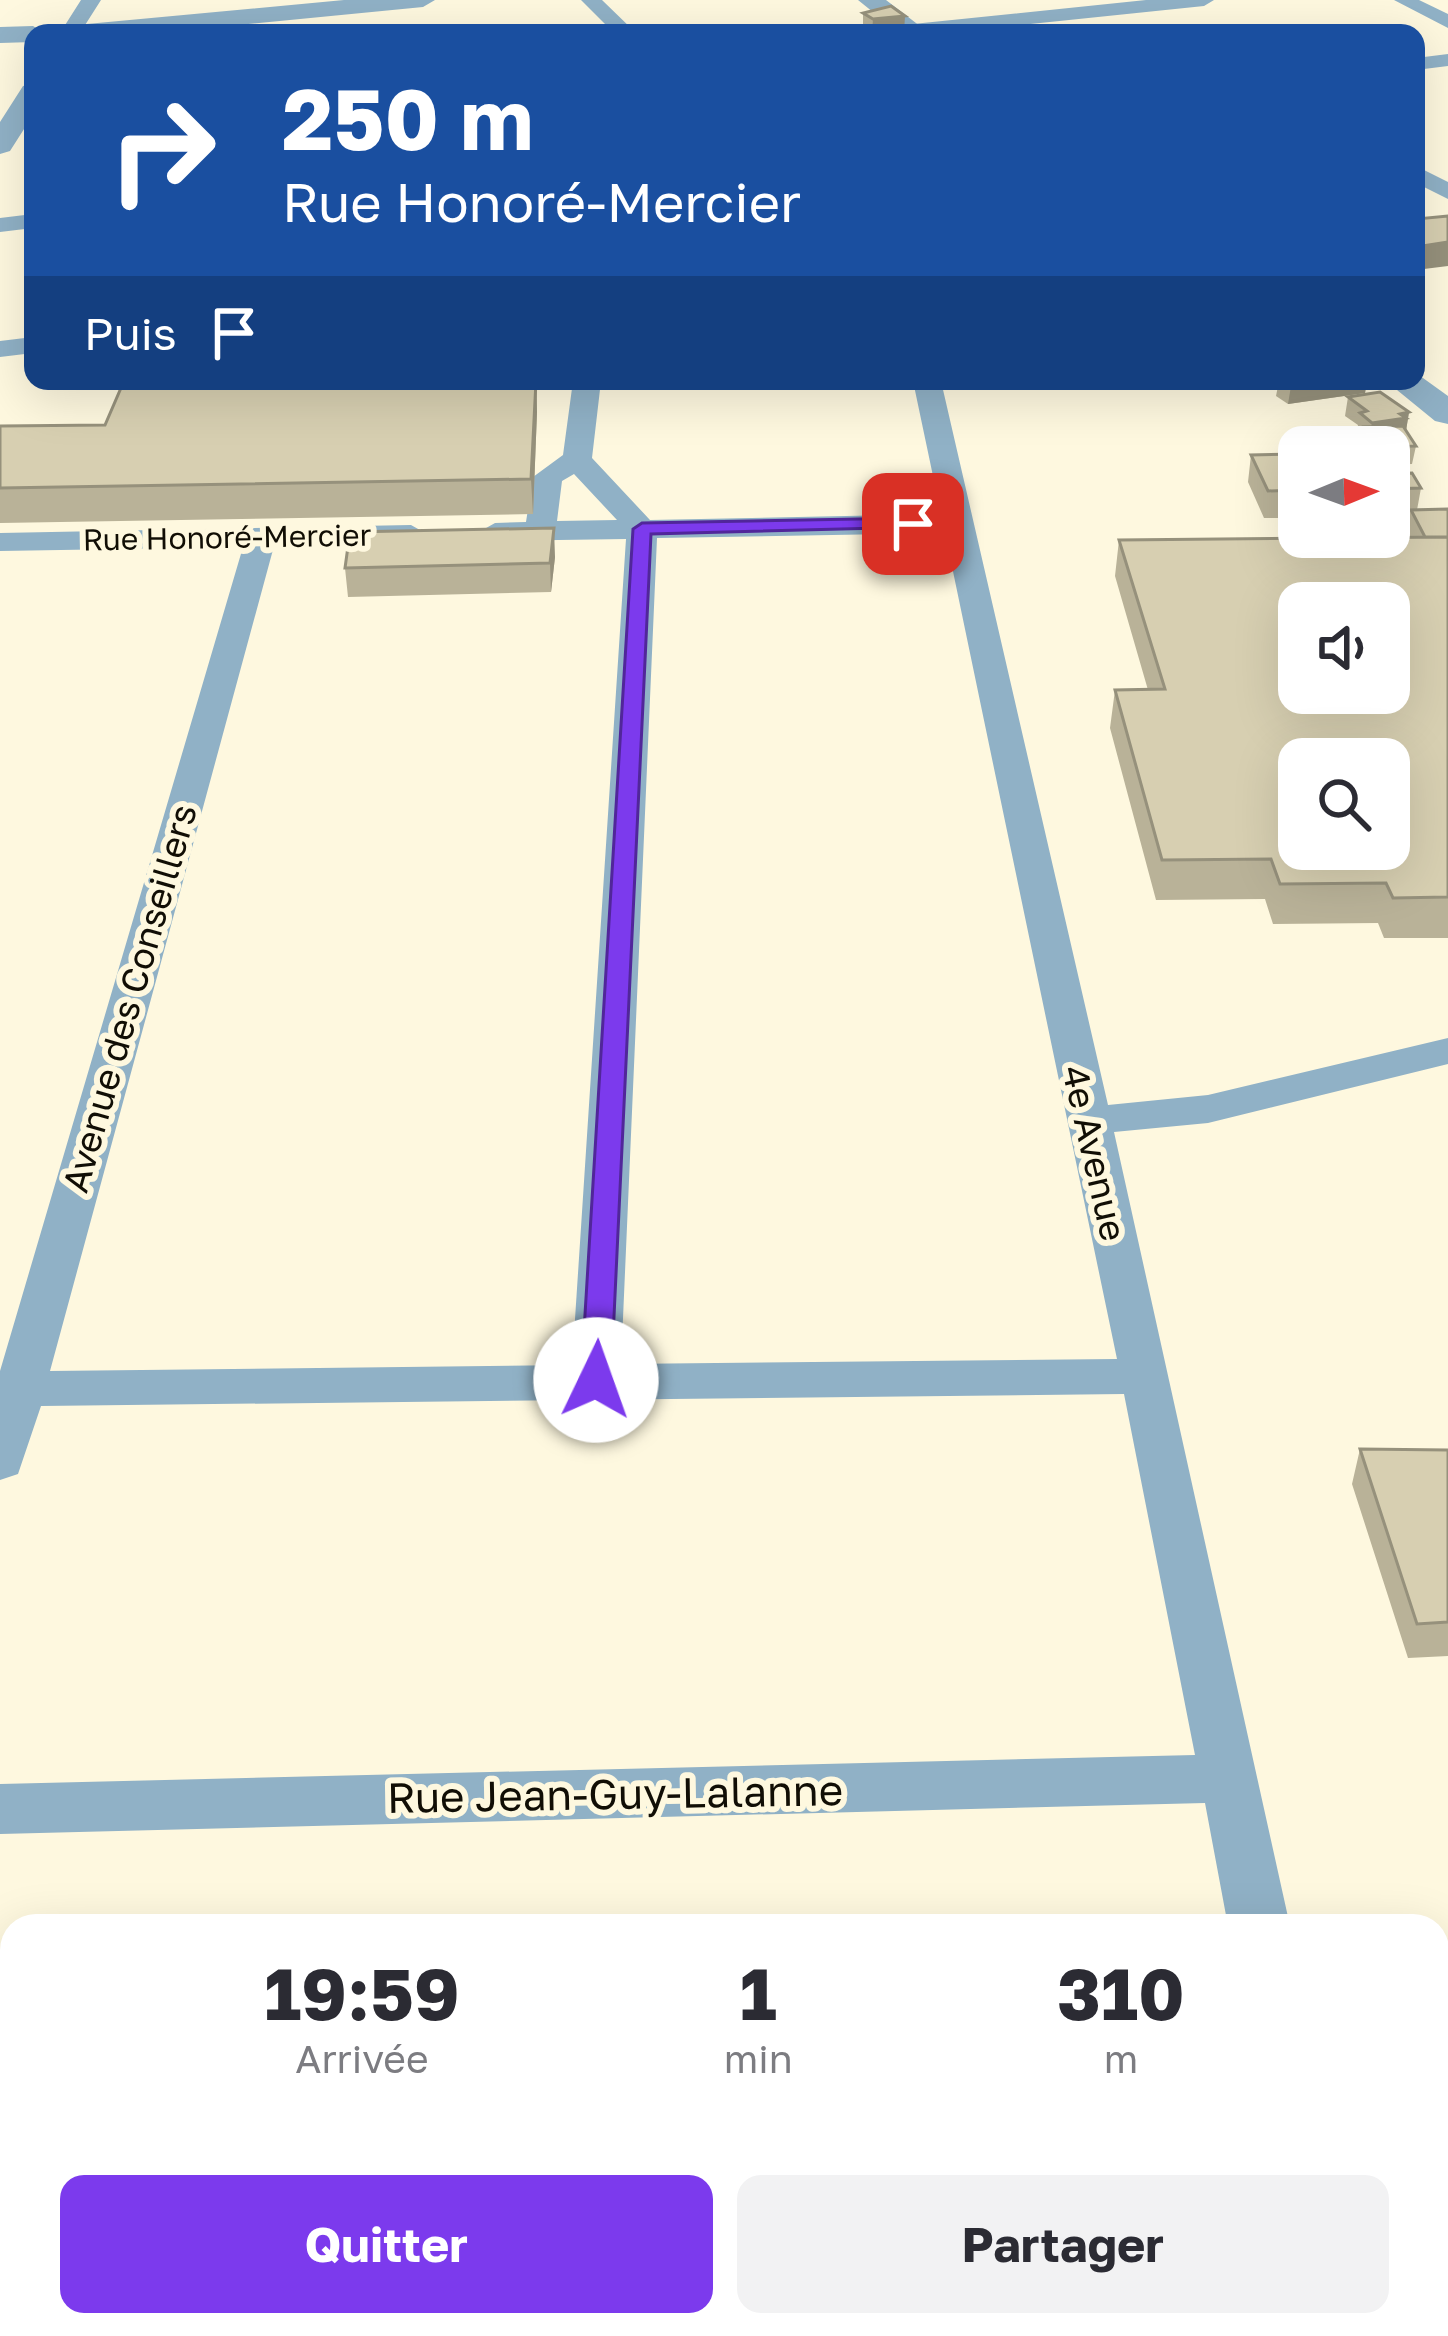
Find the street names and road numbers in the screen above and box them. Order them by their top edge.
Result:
street label: Rue Honoré-Mercier [83,516,372,558]
street label: Avenue des Conseillers [53,799,205,1197]
street label: 4e Avenue [1054,1061,1136,1245]
street label: Rue Jean-Guy-Lalanne [387,1764,843,1822]

